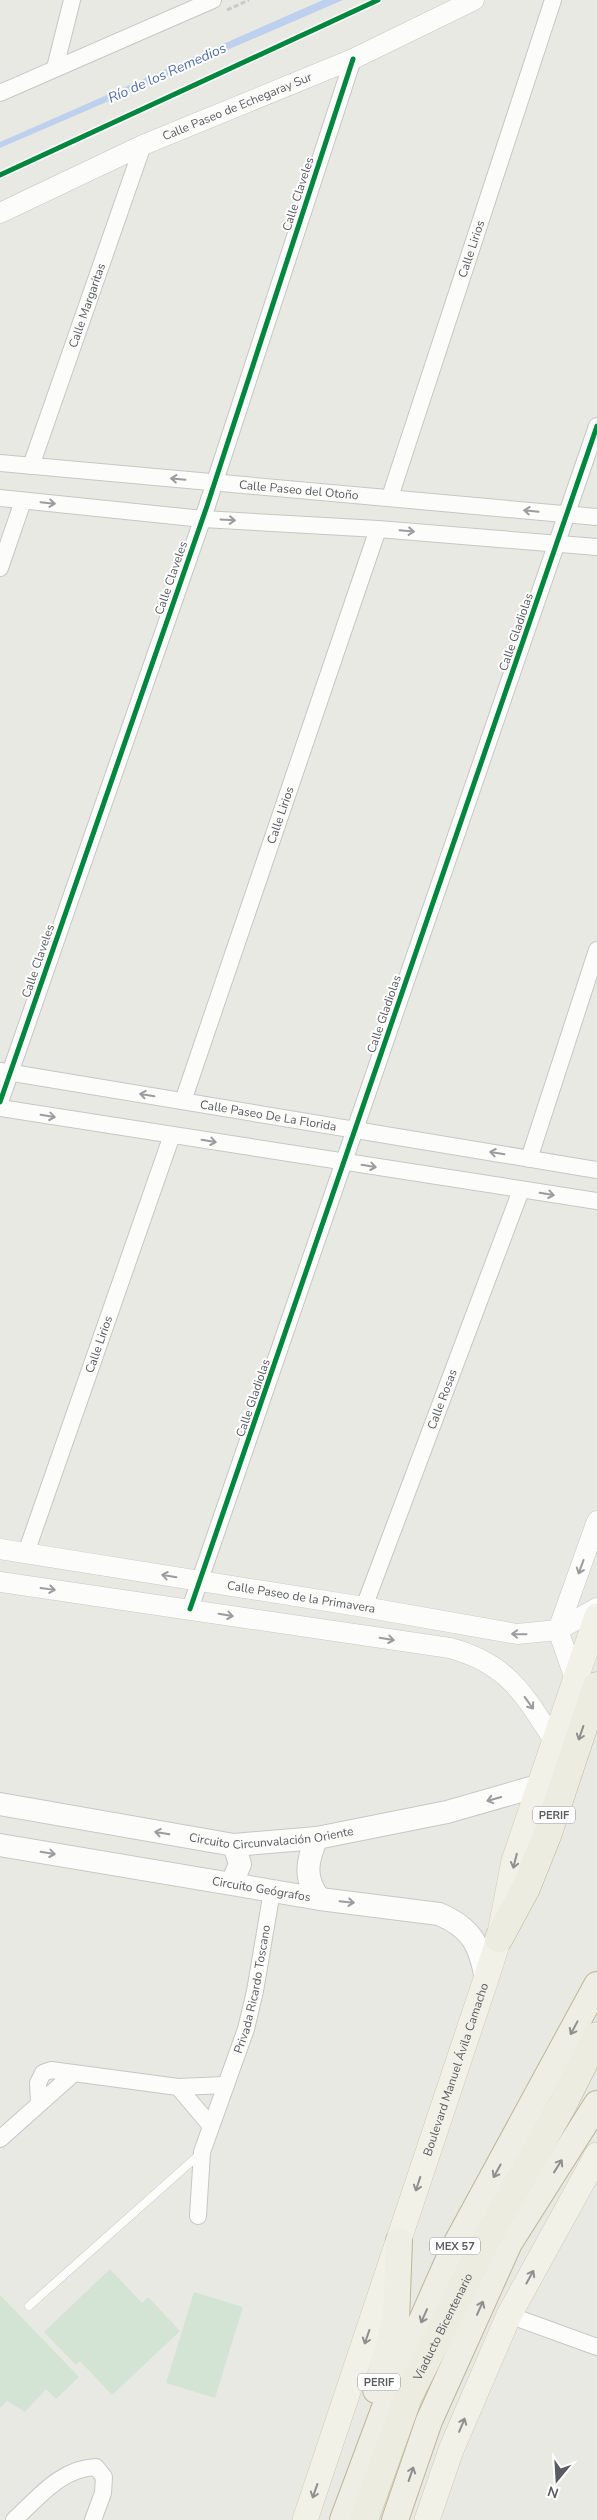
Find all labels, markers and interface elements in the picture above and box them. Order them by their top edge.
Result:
water label: Río de los Remedios [105,38,229,108]
street label: Calle Paseo de Echegaray Sur [160,68,315,144]
street label: Calle Claveles [279,155,318,233]
street label: Calle Lirios [454,218,488,280]
street label: Calle Margaritas [65,261,109,350]
one-way arrow [170,474,186,483]
street label: Calle Paseo del Otoño [238,477,360,503]
one-way arrow [40,498,56,508]
one-way arrow [523,506,539,516]
one-way arrow [219,516,235,525]
one-way arrow [399,526,415,536]
street label: Calle Claveles [151,539,191,617]
street label: Calle Gladiolas [495,591,537,673]
street label: Calle Lirios [263,784,298,846]
street label: Calle Claveles [18,922,58,1000]
street label: Calle Gladiolas [363,973,405,1055]
one-way arrow [139,1090,155,1100]
street label: Calle Paseo De La Florida [199,1096,338,1135]
one-way arrow [40,1111,56,1121]
one-way arrow [200,1136,216,1146]
one-way arrow [489,1148,505,1158]
one-way arrow [361,1161,377,1171]
one-way arrow [539,1189,555,1199]
street label: Calle Lirios [81,1313,116,1375]
street label: Calle Gladiolas [232,1357,274,1439]
street label: Calle Rosas [424,1367,461,1432]
one-way arrow [576,1559,585,1574]
one-way arrow [161,1570,177,1580]
street label: Calle Paseo de la Primavera [226,1577,377,1617]
one-way arrow [40,1584,56,1594]
one-way arrow [218,1610,234,1620]
one-way arrow [512,1629,528,1638]
one-way arrow [379,1634,395,1644]
one-way arrow [524,1696,534,1710]
one-way arrow [576,1724,585,1740]
one-way arrow [486,1794,502,1804]
road number: PERIF [533,1806,575,1824]
street label: Circuito Circunvalación Oriente [188,1823,355,1853]
one-way arrow [154,1827,170,1837]
one-way arrow [40,1848,56,1858]
one-way arrow [510,1853,519,1869]
street label: Circuito Geógrafos [211,1873,312,1905]
one-way arrow [338,1897,354,1907]
street label: Privada Ricardo Toscano [230,1923,274,2056]
street label: Boulevard Manuel Ávila Camacho [419,1980,492,2158]
one-way arrow [569,2021,579,2036]
one-way arrow [554,2159,564,2173]
one-way arrow [491,2164,501,2178]
one-way arrow [413,2176,423,2192]
road number: MEX 57 [430,2238,480,2254]
street label: Viaducto Bicentenario [409,2270,476,2384]
one-way arrow [525,2271,535,2285]
one-way arrow [476,2301,486,2316]
one-way arrow [418,2308,428,2323]
one-way arrow [362,2329,371,2345]
road number: PERIF [358,2374,400,2390]
one-way arrow [457,2418,467,2433]
north arrow [532,2455,582,2505]
one-way arrow [407,2467,416,2482]
text: N [545,2481,561,2503]
one-way arrow [310,2483,319,2498]

